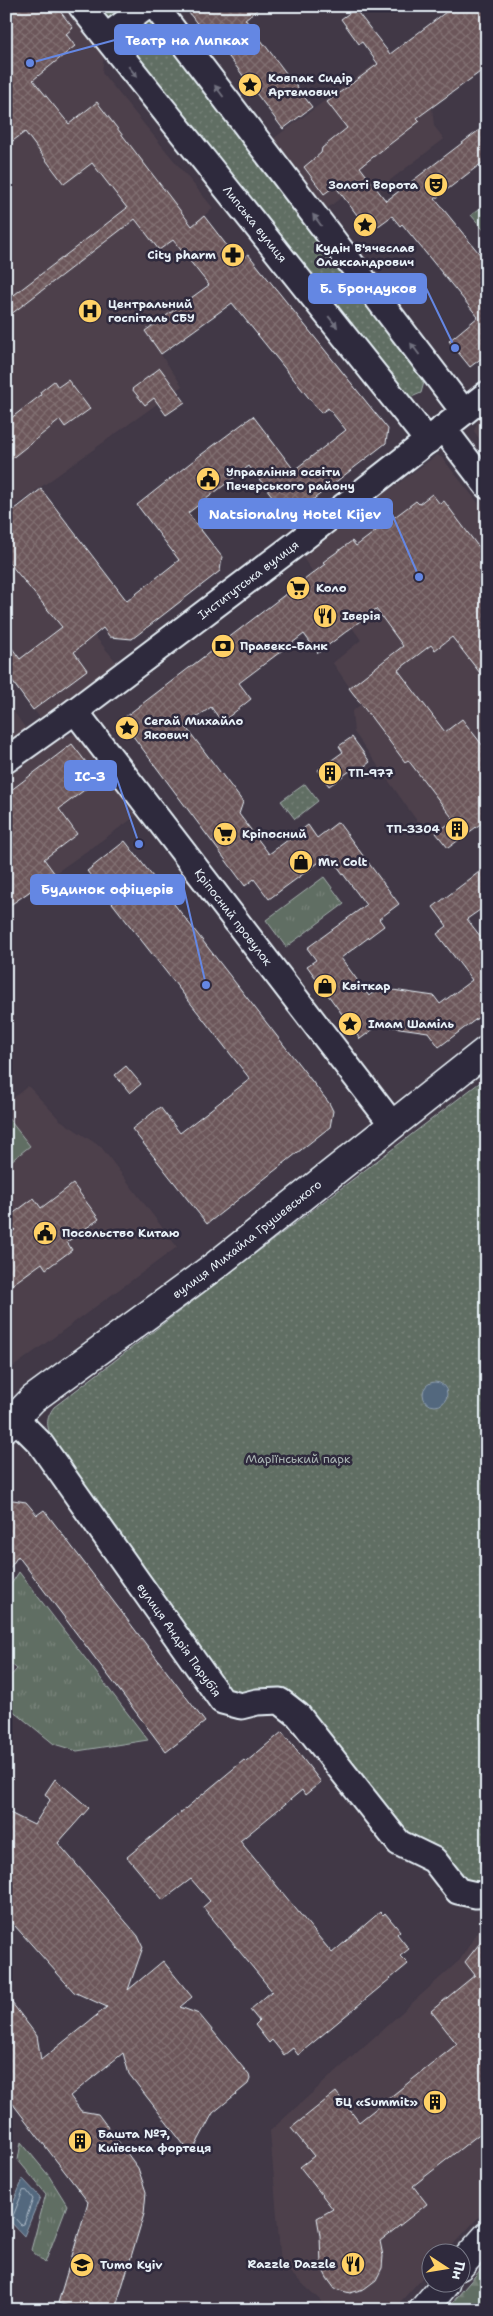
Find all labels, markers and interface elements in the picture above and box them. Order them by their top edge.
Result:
callout: Театр на Липках [115,25,259,54]
text: Театр на Липках [125,31,249,49]
one-way arrow [128,65,139,78]
place label: Ковпак Сидір Артемович [268,70,353,100]
place icon: Ковпак Сидір Артемович [237,72,263,98]
one-way arrow [214,84,224,98]
theatre icon: Золоті Ворота [423,172,449,198]
place label: Золоті Ворота [329,177,419,193]
street label: Липська вулиця [219,182,291,266]
place icon: Кудін В'ячеслав Олександрович [352,212,378,238]
one-way arrow [312,213,322,227]
place label: Кудін В'ячеслав Олександрович [316,240,415,270]
pharmacy icon: City pharm [220,242,246,268]
place label: City pharm [147,247,216,263]
callout: Б. Брондуков [309,274,426,303]
text: Б. Брондуков [319,279,417,297]
place label: Центральний госпіталь СБУ [108,296,195,326]
hospital icon: Центральний госпіталь СБУ [77,298,103,324]
one-way arrow [328,315,339,328]
one-way arrow [410,343,421,356]
place label: Управління освіти Печерського району [226,464,355,494]
public building icon: Управління освіти Печерського району [195,466,221,492]
callout: Natsionalny Hotel Kijev [199,499,392,528]
text: Natsionalny Hotel Kijev [209,505,382,523]
street label: Інститутська вулиця [195,537,302,623]
supermarket icon: Коло [285,575,311,601]
place label: Коло [316,580,347,596]
restaurant icon: Іверія [312,603,338,629]
place label: Іверія [342,608,381,624]
bank icon: Правекс-Банк [210,633,236,659]
place label: Правекс-Банк [240,638,328,654]
place label: Сегай Михайло Якович [144,713,243,743]
place icon: Сегай Михайло Якович [114,715,140,741]
building icon: ТП-977 [317,760,343,786]
callout: ІС-3 [65,761,116,790]
place label: ТП-977 [348,765,394,781]
text: ІС-3 [75,767,106,785]
building icon: ТП-3304 [444,816,470,842]
supermarket icon: Кріпосний [212,821,238,847]
place label: ТП-3304 [386,821,441,837]
place label: Кріпосний [242,826,307,842]
shop icon: Mr. Colt [288,849,314,875]
place label: Mr. Colt [318,854,368,870]
street label: Кріпосний провулок [191,865,276,970]
callout: Будинок офіцерів [31,875,184,904]
text: Будинок офіцерів [41,880,173,898]
shop icon: Квіткар [312,973,338,999]
place label: Квіткар [342,978,390,994]
place icon: Імам Шаміль [337,1011,363,1037]
place label: Імам Шаміль [368,1016,454,1032]
street label: вулиця Михайла Грушевського [169,1176,325,1302]
public building icon: Посольство Китаю [32,1220,58,1246]
place label: Посольство Китаю [62,1225,180,1241]
park label: Маріїнський парк [246,1451,351,1467]
street label: вулиця Андрія Парубія [133,1580,225,1700]
building icon: БЦ «Summit» [422,2089,448,2115]
place label: БЦ «Summit» [335,2094,418,2110]
place label: Башта №7, Київська фортеця [98,2126,211,2156]
building icon: Башта №7, Київська фортеця [67,2128,93,2154]
north arrow [420,2244,470,2294]
restaurant icon: Razzle Dazzle [340,2251,366,2277]
school or university icon: Tumo Kyiv [69,2252,95,2278]
place label: Razzle Dazzle [247,2256,336,2272]
place label: Tumo Kyiv [100,2257,163,2273]
text: Пн [448,2260,469,2282]

